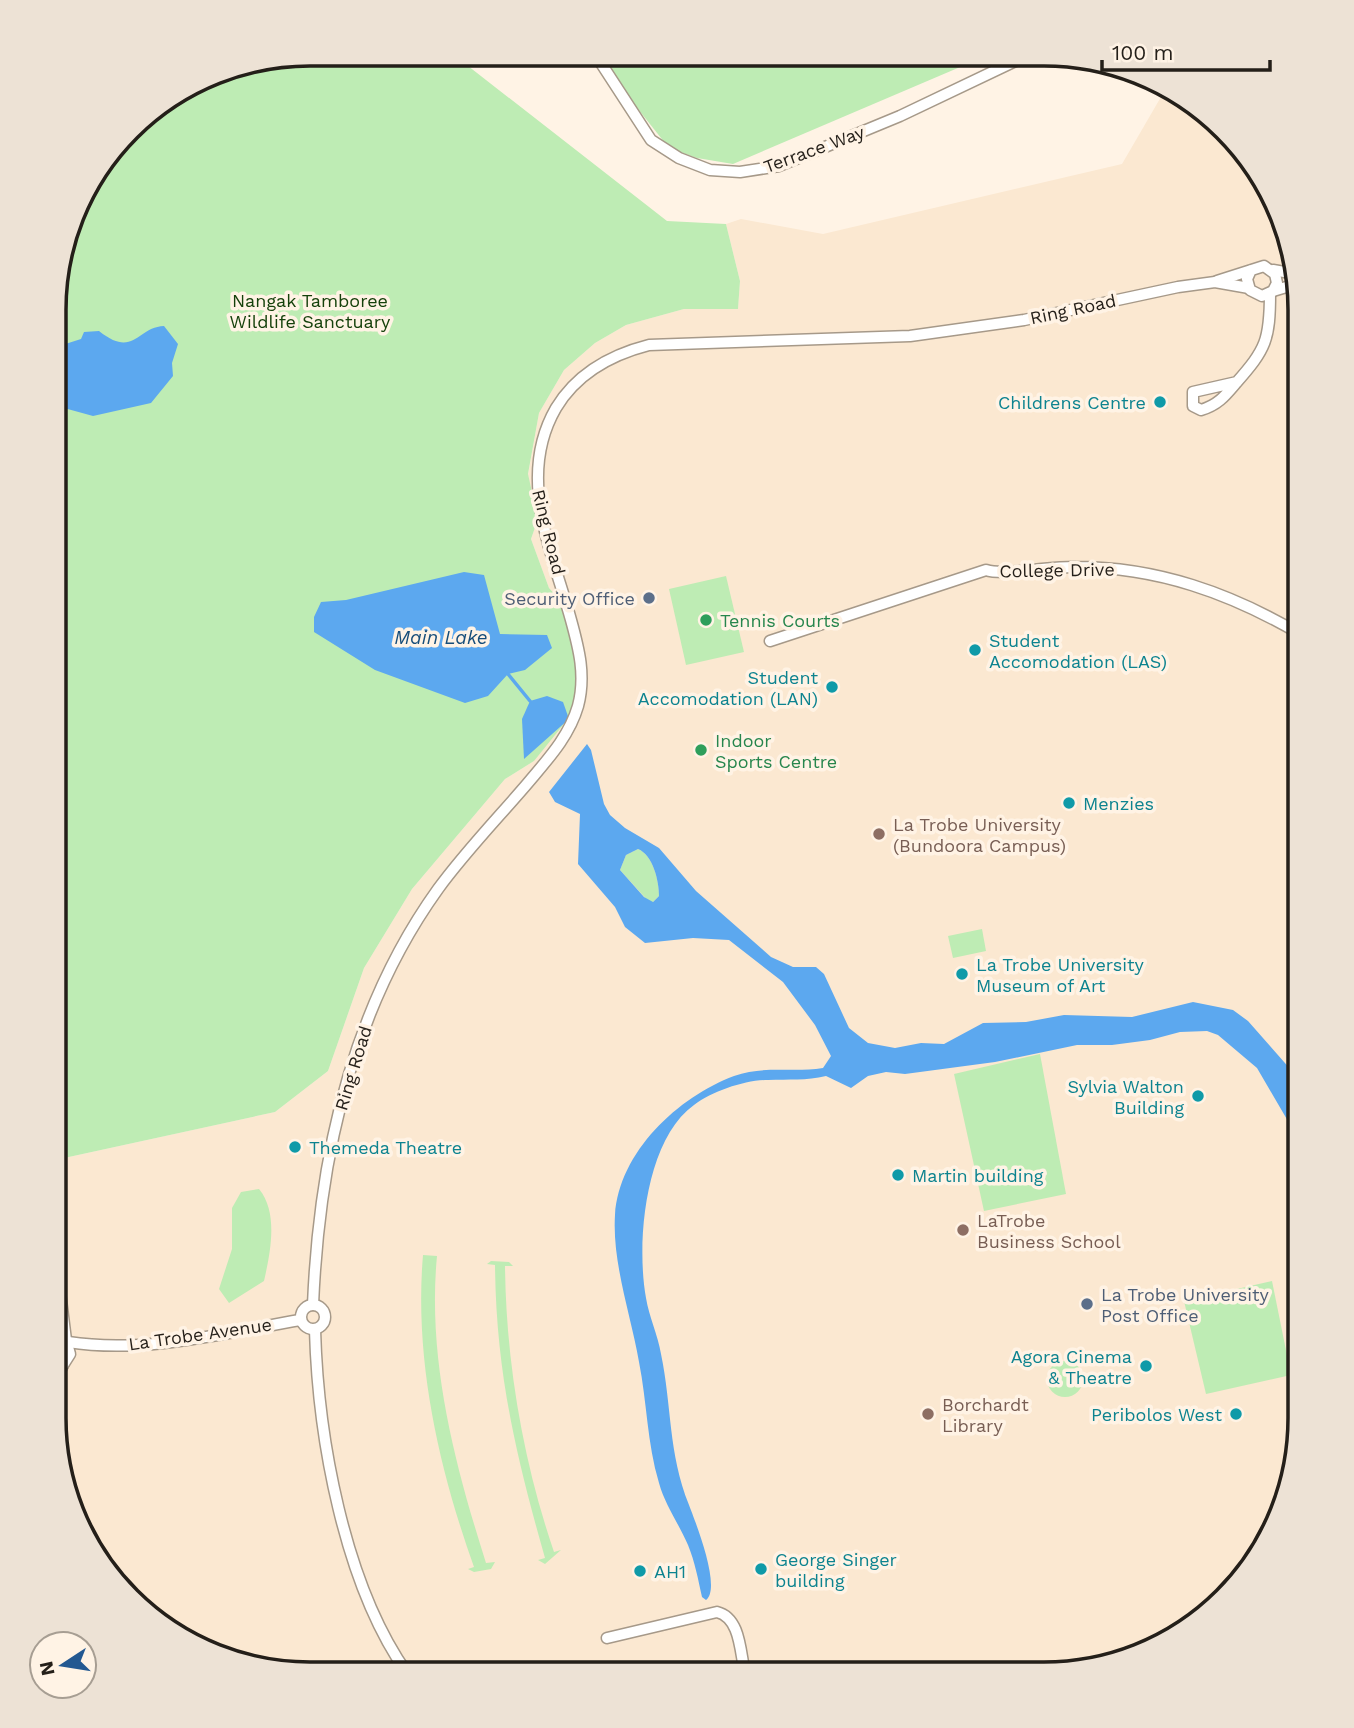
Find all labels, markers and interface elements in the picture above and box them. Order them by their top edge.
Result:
scale bar [1102,28,1270,72]
text: 100 m [1112,40,1174,65]
street label: Terrace Way [761,121,868,177]
park label: Nangak Tamboree Wildlife Sanctuary [230,290,391,332]
street label: Ring Road [1028,290,1118,328]
place label: Childrens Centre [998,392,1146,413]
marker: Childrens Centre [1152,394,1168,410]
street label: Ring Road [528,487,570,577]
street label: College Drive [999,558,1115,582]
place label: Security Office [504,588,635,609]
marker: Security Office [641,590,657,606]
place label: Tennis Courts [720,610,840,631]
marker: Tennis Courts [698,612,714,628]
water label: Main Lake [394,626,488,649]
place label: Student Accomodation (LAS) [989,630,1167,672]
marker: Student Accomodation (LAS) [967,642,983,658]
place label: Student Accomodation (LAN) [638,667,818,709]
marker: Student Accomodation (LAN) [824,679,840,695]
place label: Indoor Sports Centre [715,730,837,772]
marker: Indoor Sports Centre [693,742,709,758]
place label: Menzies [1083,793,1154,814]
marker: Menzies [1061,795,1077,811]
place label: La Trobe University (Bundoora Campus) [893,814,1066,856]
marker: La Trobe University (Bundoora Campus) [871,826,887,842]
place label: La Trobe University Museum of Art [976,954,1145,996]
marker: La Trobe University Museum of Art [954,966,970,982]
street label: Ring Road [330,1023,376,1113]
place label: Sylvia Walton Building [1067,1076,1184,1118]
marker: Sylvia Walton Building [1190,1088,1206,1104]
place label: Themeda Theatre [309,1137,462,1158]
marker: Themeda Theatre [287,1139,303,1155]
place label: Martin building [912,1165,1044,1186]
marker: Martin building [890,1167,906,1183]
place label: LaTrobe Business School [977,1210,1121,1252]
marker: LaTrobe Business School [955,1222,971,1238]
place label: La Trobe University Post Office [1101,1284,1270,1326]
marker: La Trobe University Post Office [1079,1296,1095,1312]
street label: La Trobe Avenue [127,1314,273,1354]
place label: Agora Cinema & Theatre [1011,1346,1132,1388]
marker: Agora Cinema & Theatre [1138,1358,1154,1374]
place label: Borchardt Library [942,1394,1029,1436]
place label: Peribolos West [1091,1404,1222,1425]
marker: Borchardt Library [920,1406,936,1422]
marker: Peribolos West [1228,1406,1244,1422]
place label: George Singer building [775,1549,897,1591]
place label: AH1 [654,1561,686,1582]
marker: George Singer building [753,1561,769,1577]
marker: AH1 [632,1563,648,1579]
north arrow [28,1630,98,1700]
text: N [34,1659,60,1678]

